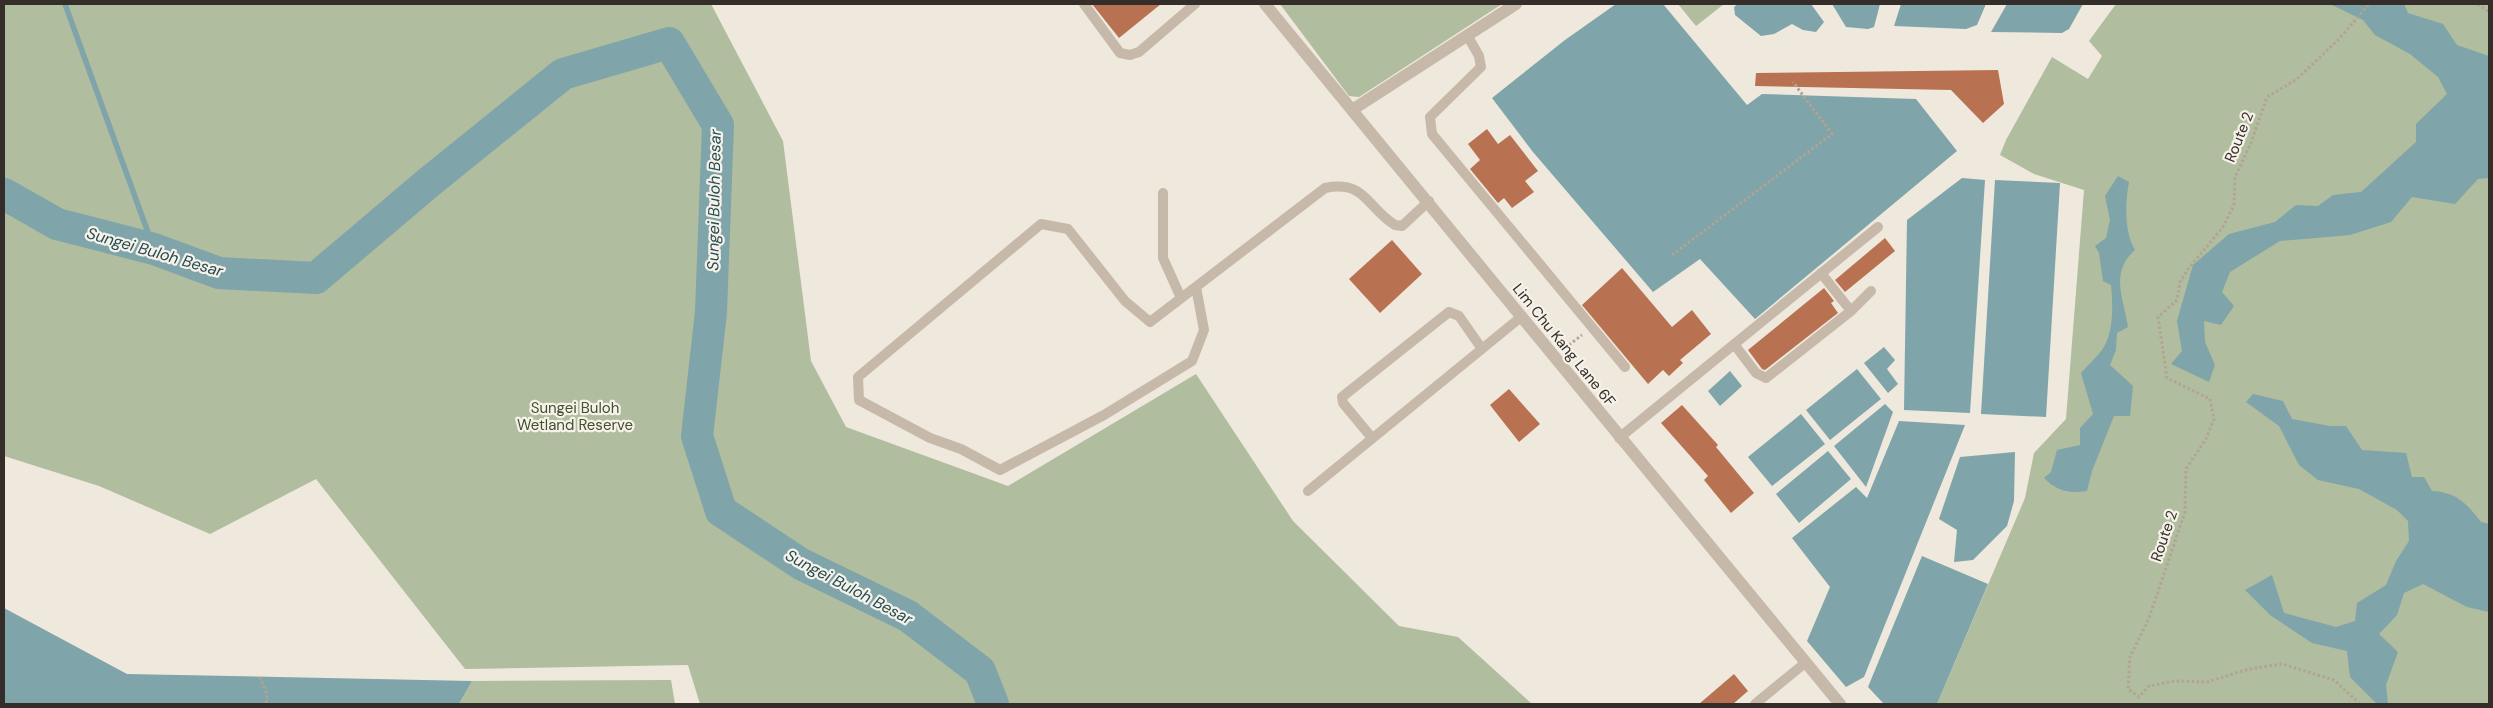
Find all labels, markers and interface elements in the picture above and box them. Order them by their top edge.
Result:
street label: Route 2 [2220,109,2258,165]
water label: Sungei Buloh Besar [702,128,726,271]
water label: Sungei Buloh Besar [84,222,227,282]
street label: Lim Chu Kang Lane 6F [1508,279,1620,411]
park label: Sungei Buloh Wetland Reserve [517,398,633,435]
street label: Route 2 [2146,508,2182,564]
water label: Sungei Buloh Besar [782,545,917,630]

